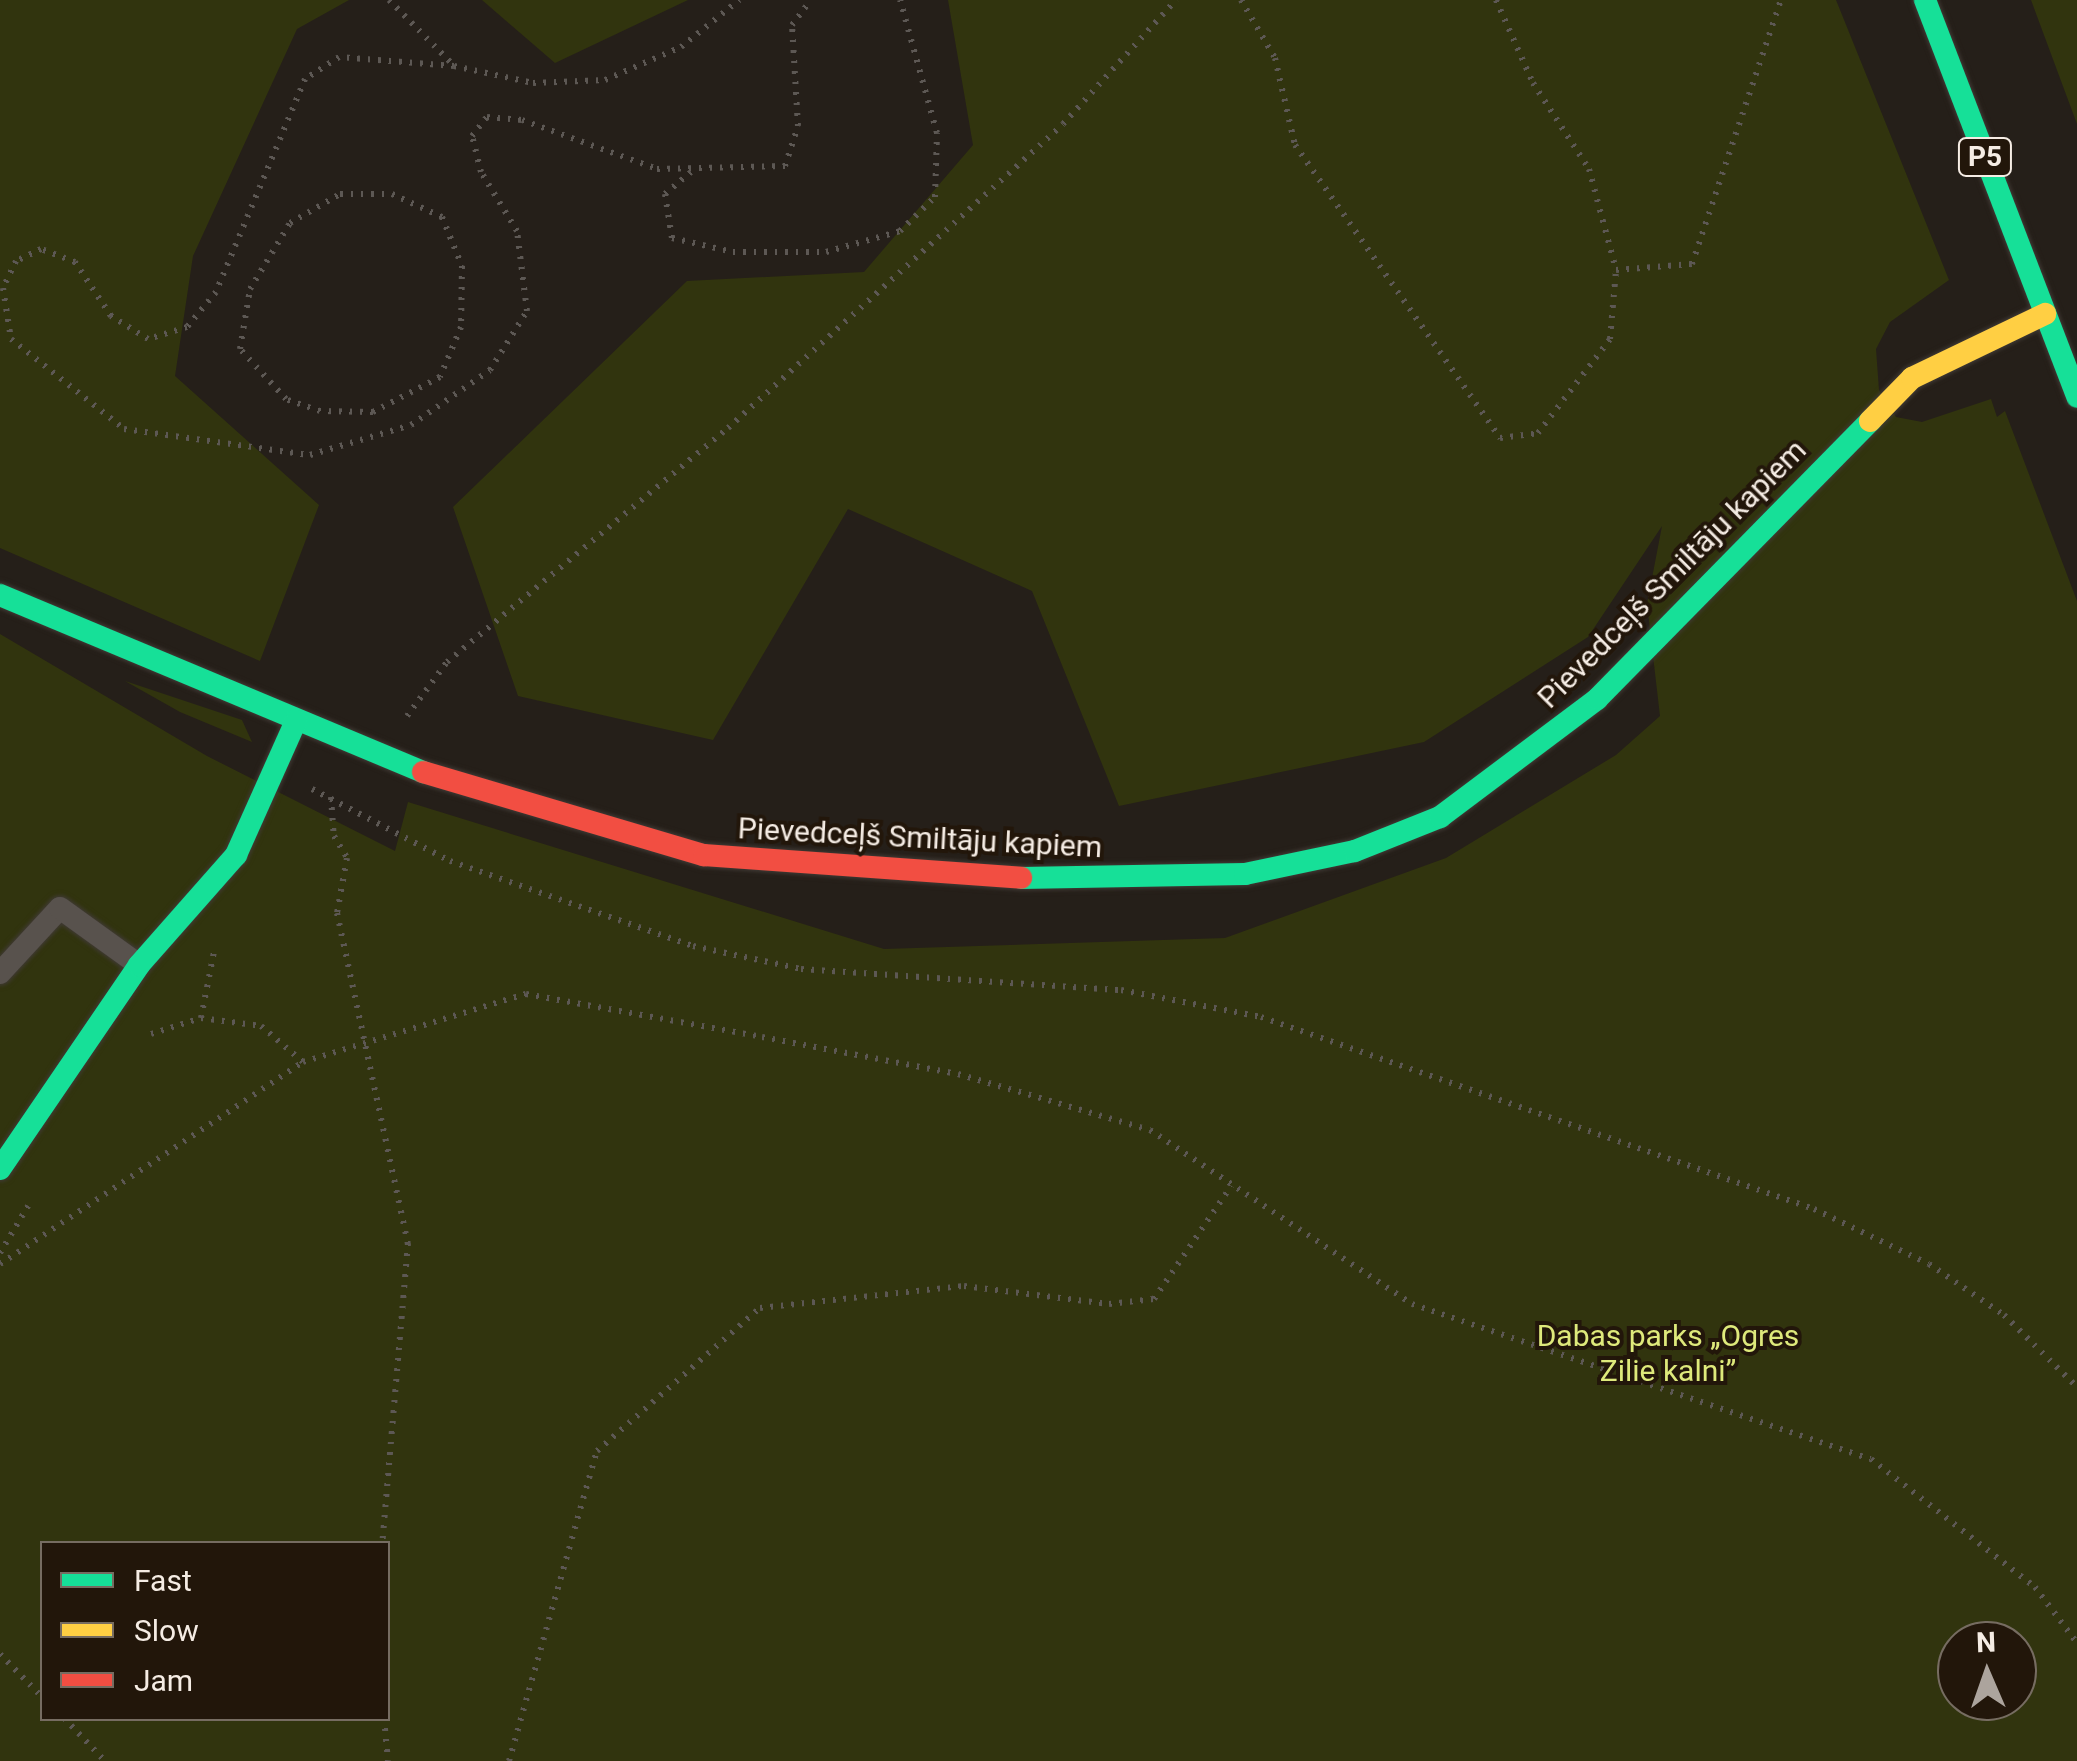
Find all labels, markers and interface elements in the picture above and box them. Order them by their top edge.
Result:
road number: P5 [1958,134,2012,180]
street label: Pievedceļš Smiltāju kapiem [1530,432,1814,716]
street label: Pievedceļš Smiltāju kapiem [737,810,1103,866]
park label: Dabas parks „Ogres Zilie kalni” [1537,1318,1799,1388]
legend [40,1541,390,1721]
text: Fast [134,1563,192,1598]
text: Slow [134,1613,199,1648]
north arrow [1937,1621,2037,1721]
text: N [1976,1626,1996,1659]
text: Jam [134,1663,193,1698]

